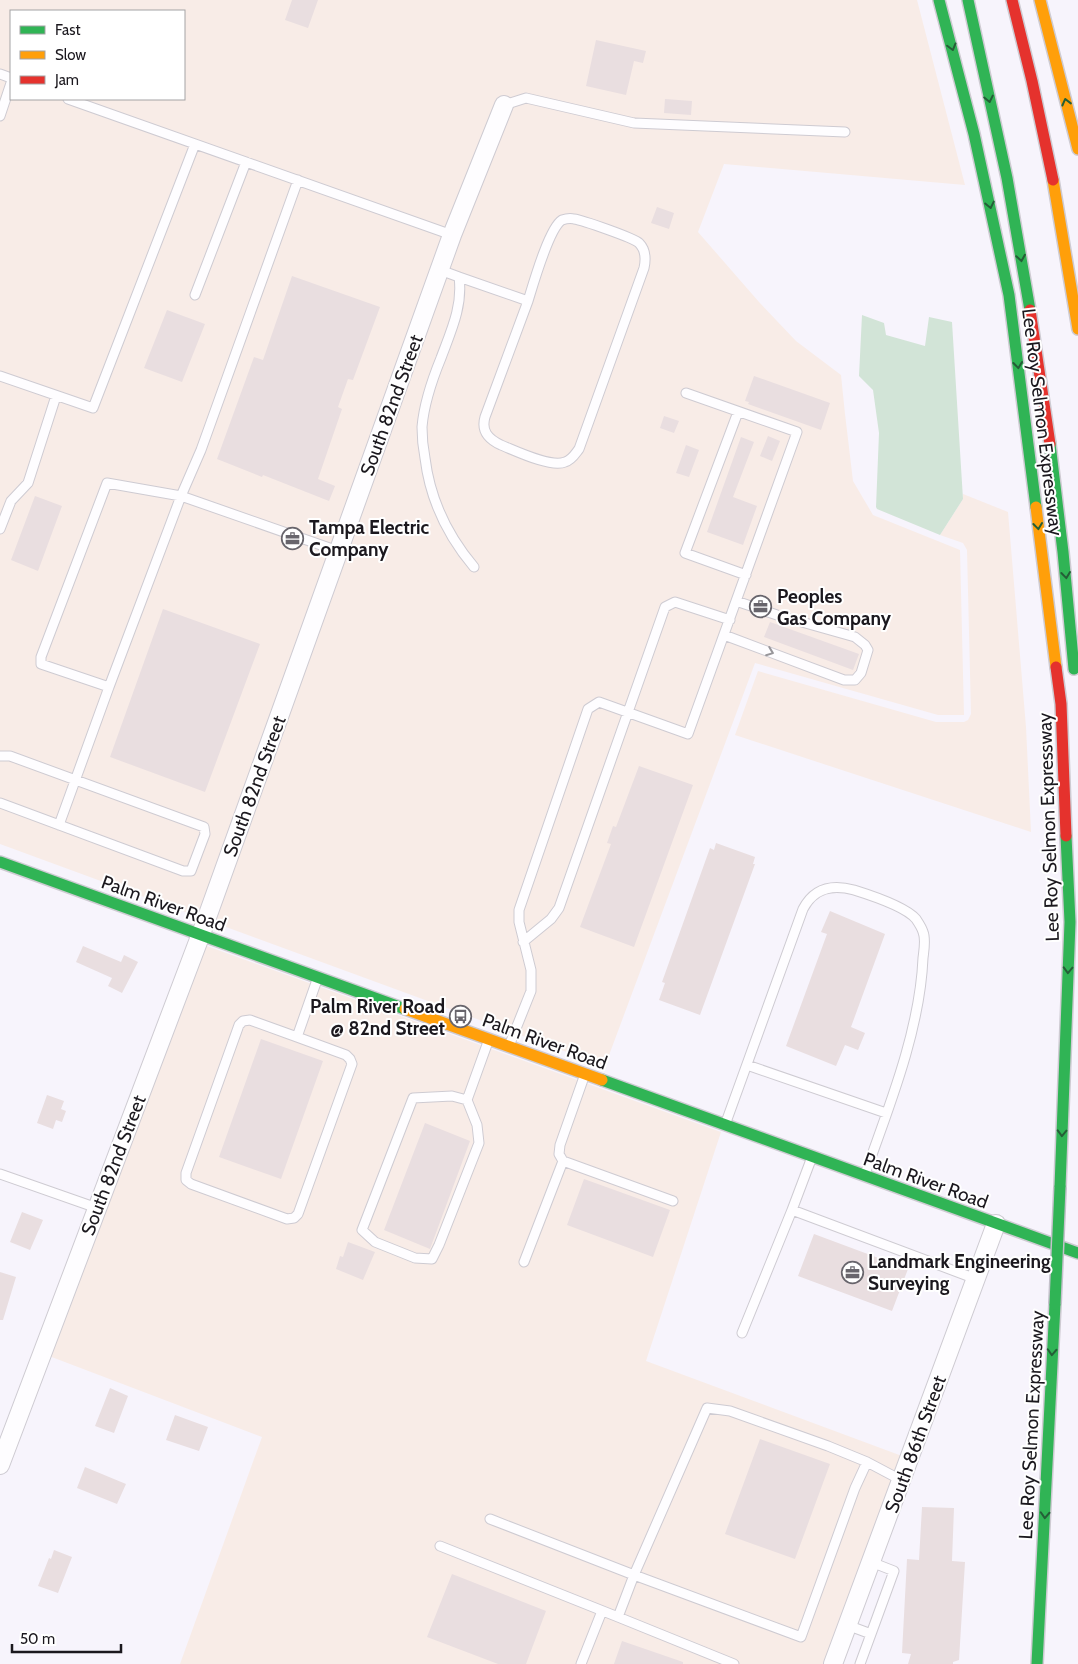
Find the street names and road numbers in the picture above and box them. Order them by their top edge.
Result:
street label: Lee Roy Selmon Expressway [1017,307,1068,537]
street label: South 82nd Street [355,331,428,479]
street label: South 82nd Street [218,712,291,860]
street label: Lee Roy Selmon Expressway [1033,712,1064,942]
street label: Palm River Road [98,870,229,937]
street label: Palm River Road [479,1008,610,1075]
street label: South 82nd Street [76,1091,151,1238]
street label: Palm River Road [860,1147,991,1214]
street label: Lee Roy Selmon Expressway [1014,1310,1049,1540]
street label: South 86th Street [880,1372,951,1516]

